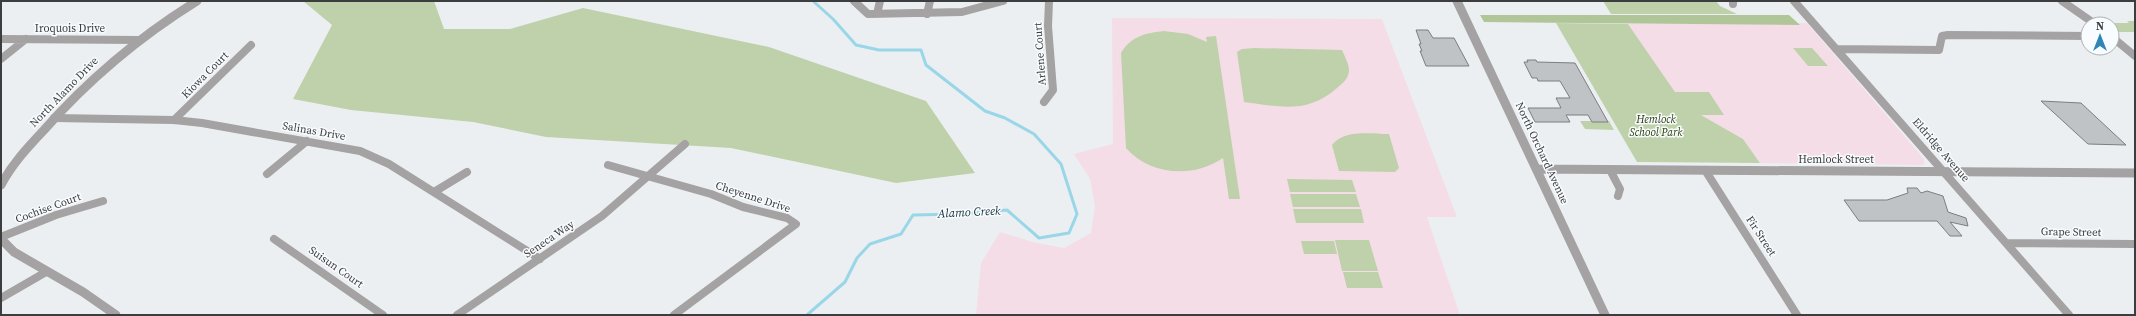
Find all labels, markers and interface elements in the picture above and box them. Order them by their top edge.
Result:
north arrow [2080,16,2120,56]
text: N [2096,19,2104,34]
street label: Iroquois Drive [35,21,106,36]
street label: Arlene Court [1030,21,1050,86]
street label: Kiowa Court [178,48,232,102]
street label: North Alamo Drive [26,53,102,131]
street label: North Orchard Avenue [1512,100,1572,207]
park label: Hemlock School Park [1630,112,1683,140]
street label: Eldridge Avenue [1909,115,1973,185]
street label: Salinas Drive [281,118,347,144]
street label: Hemlock Street [1798,152,1874,167]
street label: Cheyenne Drive [714,178,793,216]
street label: Cochise Court [13,189,83,227]
water label: Alamo Creek [936,202,1001,222]
street label: Fir Street [1742,213,1780,259]
street label: Seneca Way [521,216,577,261]
street label: Grape Street [2041,224,2102,240]
street label: Suisun Court [306,243,367,292]

